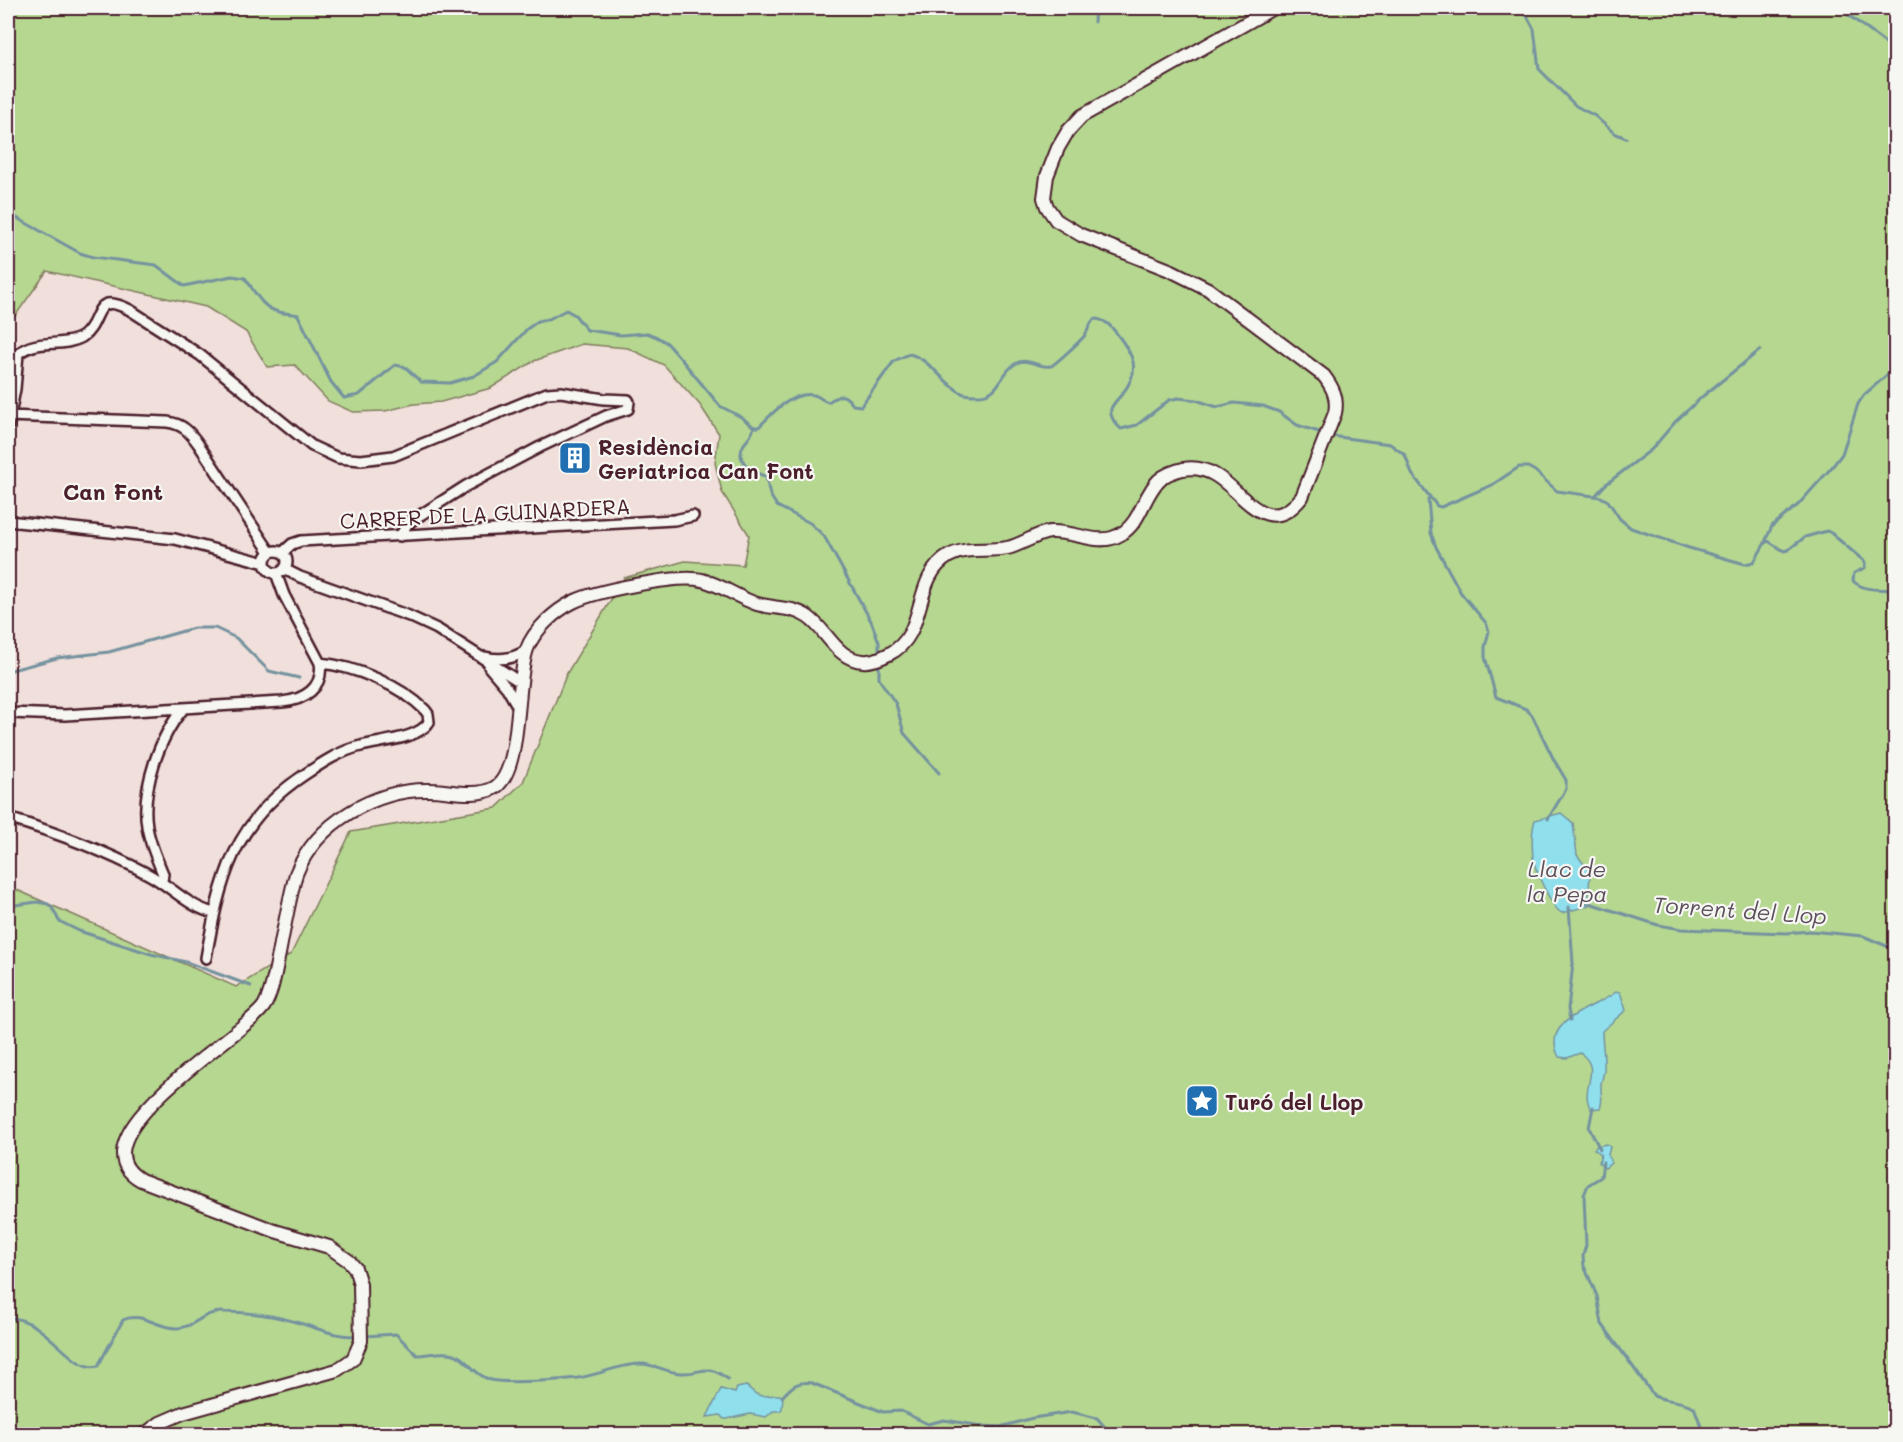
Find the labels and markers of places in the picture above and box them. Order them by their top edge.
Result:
place label: Residència Geriatrica Can Font [598,433,814,484]
building icon: Residència Geriatrica Can Font [557,440,593,476]
place icon: Turó del Llop [1184,1083,1220,1119]
place label: Turó del Llop [1225,1088,1364,1115]

